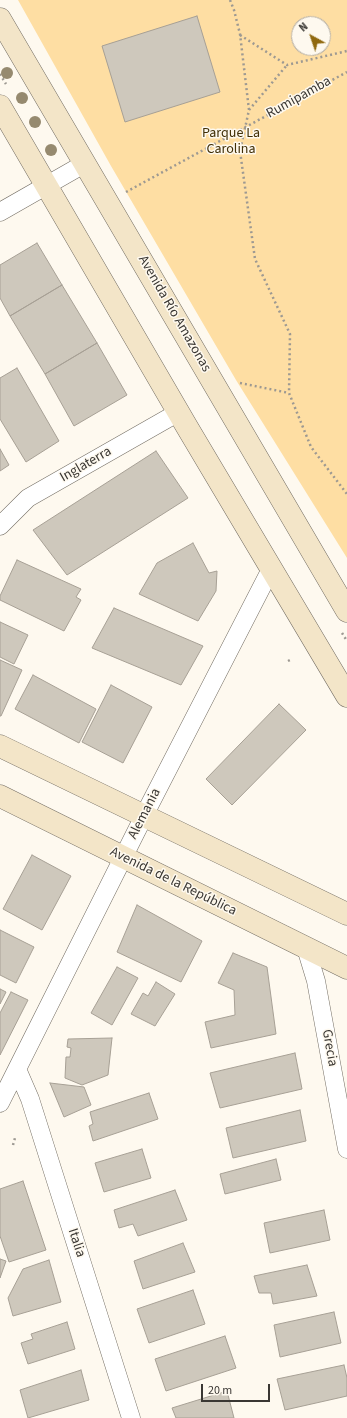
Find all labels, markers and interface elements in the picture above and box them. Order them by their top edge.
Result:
north arrow [291,16,331,56]
text: N [296,19,311,35]
street label: Rumipamba [264,73,334,123]
park label: Parque La Carolina [202,126,260,158]
street label: Avenida Río Amazonas [134,253,214,375]
street label: Inglaterra [57,444,115,486]
street label: Alemania [125,786,165,842]
street label: Avenida de la República [107,844,239,920]
street label: Grecia [317,1028,341,1068]
street label: Italia [63,1226,89,1260]
scale bar [203,1376,272,1402]
text: 20 m [208,1382,232,1399]

